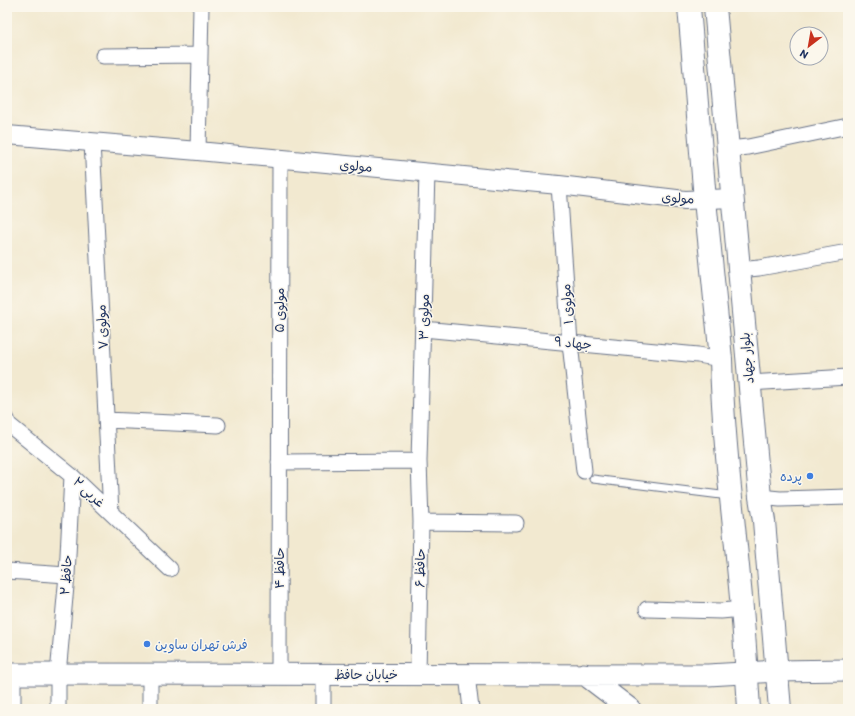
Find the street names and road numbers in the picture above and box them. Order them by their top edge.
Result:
street label: مولوی [339,157,373,176]
street label: مولوی [661,189,695,208]
street label: مولوی ۱ [558,283,577,325]
street label: مولوی ۵ [272,288,288,332]
street label: مولوی ۳ [416,294,433,340]
street label: مولوی ۷ [93,304,112,350]
street label: بلوار جهاد [737,332,758,384]
street label: جهاد ۹ [553,334,593,353]
street label: غربی ۲ [69,474,108,512]
street label: حافظ ۴ [272,547,287,589]
street label: حافظ ۶ [412,548,428,588]
street label: حافظ ۲ [57,554,75,596]
street label: خیابان حافظ [334,667,398,683]

